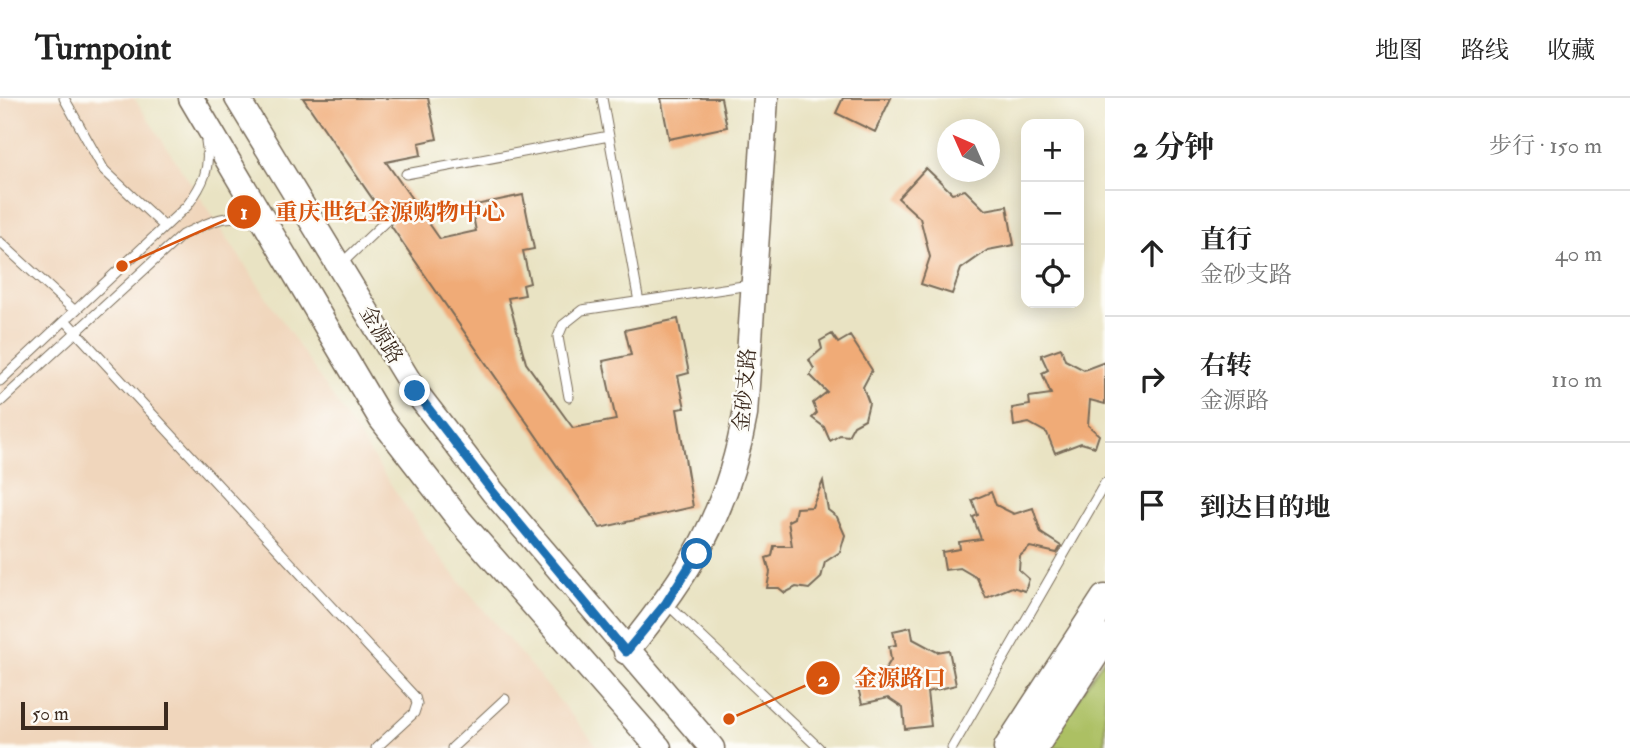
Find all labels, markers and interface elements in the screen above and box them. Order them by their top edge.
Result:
text: Turnpoint [35,28,171,69]
text: 地图 [1375,35,1423,66]
text: 路线 [1461,35,1509,66]
text: 收藏 [1547,35,1595,66]
north arrow [937,119,1000,182]
map controls [1021,119,1084,308]
button: + [1021,119,1084,182]
text: 2 分钟 [1133,129,1215,166]
text: 步行 · 150 m [1489,131,1602,160]
button: − [1021,182,1084,245]
callout: 重庆世纪金源购物中心 [226,190,519,234]
text: 重庆世纪金源购物中心 [275,198,505,227]
text: 1 [240,199,248,226]
text: 直行 [1200,224,1252,256]
icon: ahead [1133,234,1171,272]
text: 40 m [1555,239,1602,268]
button: locate [1021,245,1084,308]
text: 金砂支路 [1200,260,1292,289]
street label: 金源路 [353,301,409,369]
street label: 金砂支路 [728,347,762,433]
text: 右转 [1200,350,1252,382]
icon: right [1133,360,1171,398]
text: 110 m [1551,365,1602,394]
route end [399,375,430,406]
text: 金源路 [1200,386,1269,415]
icon: arrive [1133,486,1171,524]
text: 到达目的地 [1200,492,1330,524]
route start [681,538,712,569]
callout: 金源路口 [805,656,960,700]
text: 金源路口 [854,664,946,693]
text: 2 [818,666,829,693]
scale bar [21,699,168,731]
text: 50 m [32,702,69,726]

